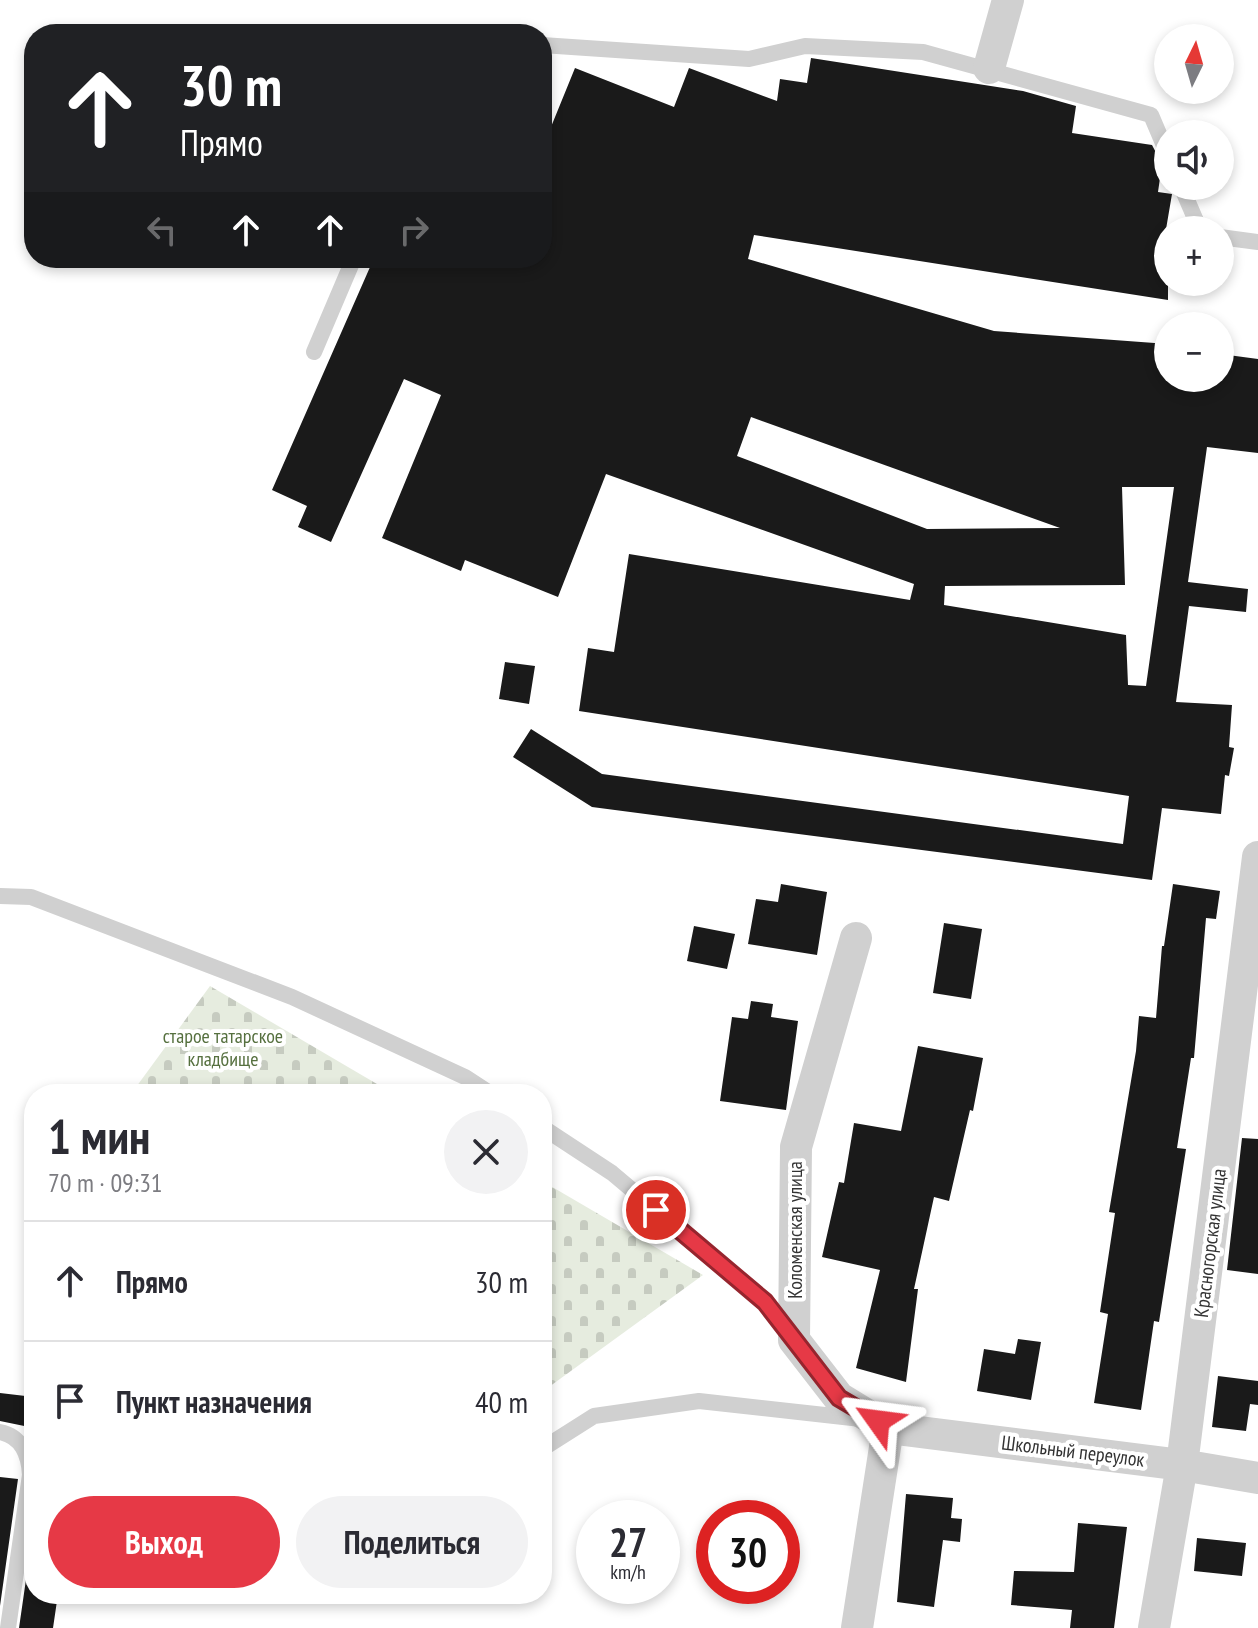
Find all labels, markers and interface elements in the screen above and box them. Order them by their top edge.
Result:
north arrow [1154,24,1234,104]
map controls [1154,24,1234,392]
text: 30 m [180,49,282,121]
icon: ahead [48,56,152,160]
text: Прямо [180,119,263,166]
button: sound [1154,120,1234,200]
icon: left [140,208,184,252]
icon: ahead [224,208,268,252]
icon: ahead [308,208,352,252]
icon: right [392,208,436,252]
button: + [1154,216,1234,296]
button: − [1154,312,1234,392]
park label: старое татарское кладбище [163,1023,283,1072]
text: 1 мин [48,1105,150,1167]
button: close [444,1110,528,1194]
street label: Коломенская улица [782,1161,808,1299]
text: 70 m · 09:31 [48,1166,163,1199]
street label: Красногорская улица [1188,1167,1232,1319]
pin [622,1176,690,1244]
icon: arrive [634,1188,678,1232]
icon: ahead [48,1259,92,1303]
text: Прямо [116,1262,188,1301]
text: 30 m [475,1262,528,1301]
icon: arrive [48,1379,92,1423]
position arrow [836,1379,920,1463]
text: Пункт назначения [116,1382,312,1421]
text: 40 m [475,1382,528,1421]
street label: Школьный переулок [1000,1429,1146,1473]
button: Выход [48,1496,280,1588]
button: Поделиться [296,1496,528,1588]
speed limit sign: 30 [696,1500,800,1604]
text: 27 [609,1516,647,1568]
text: km/h [610,1559,646,1585]

